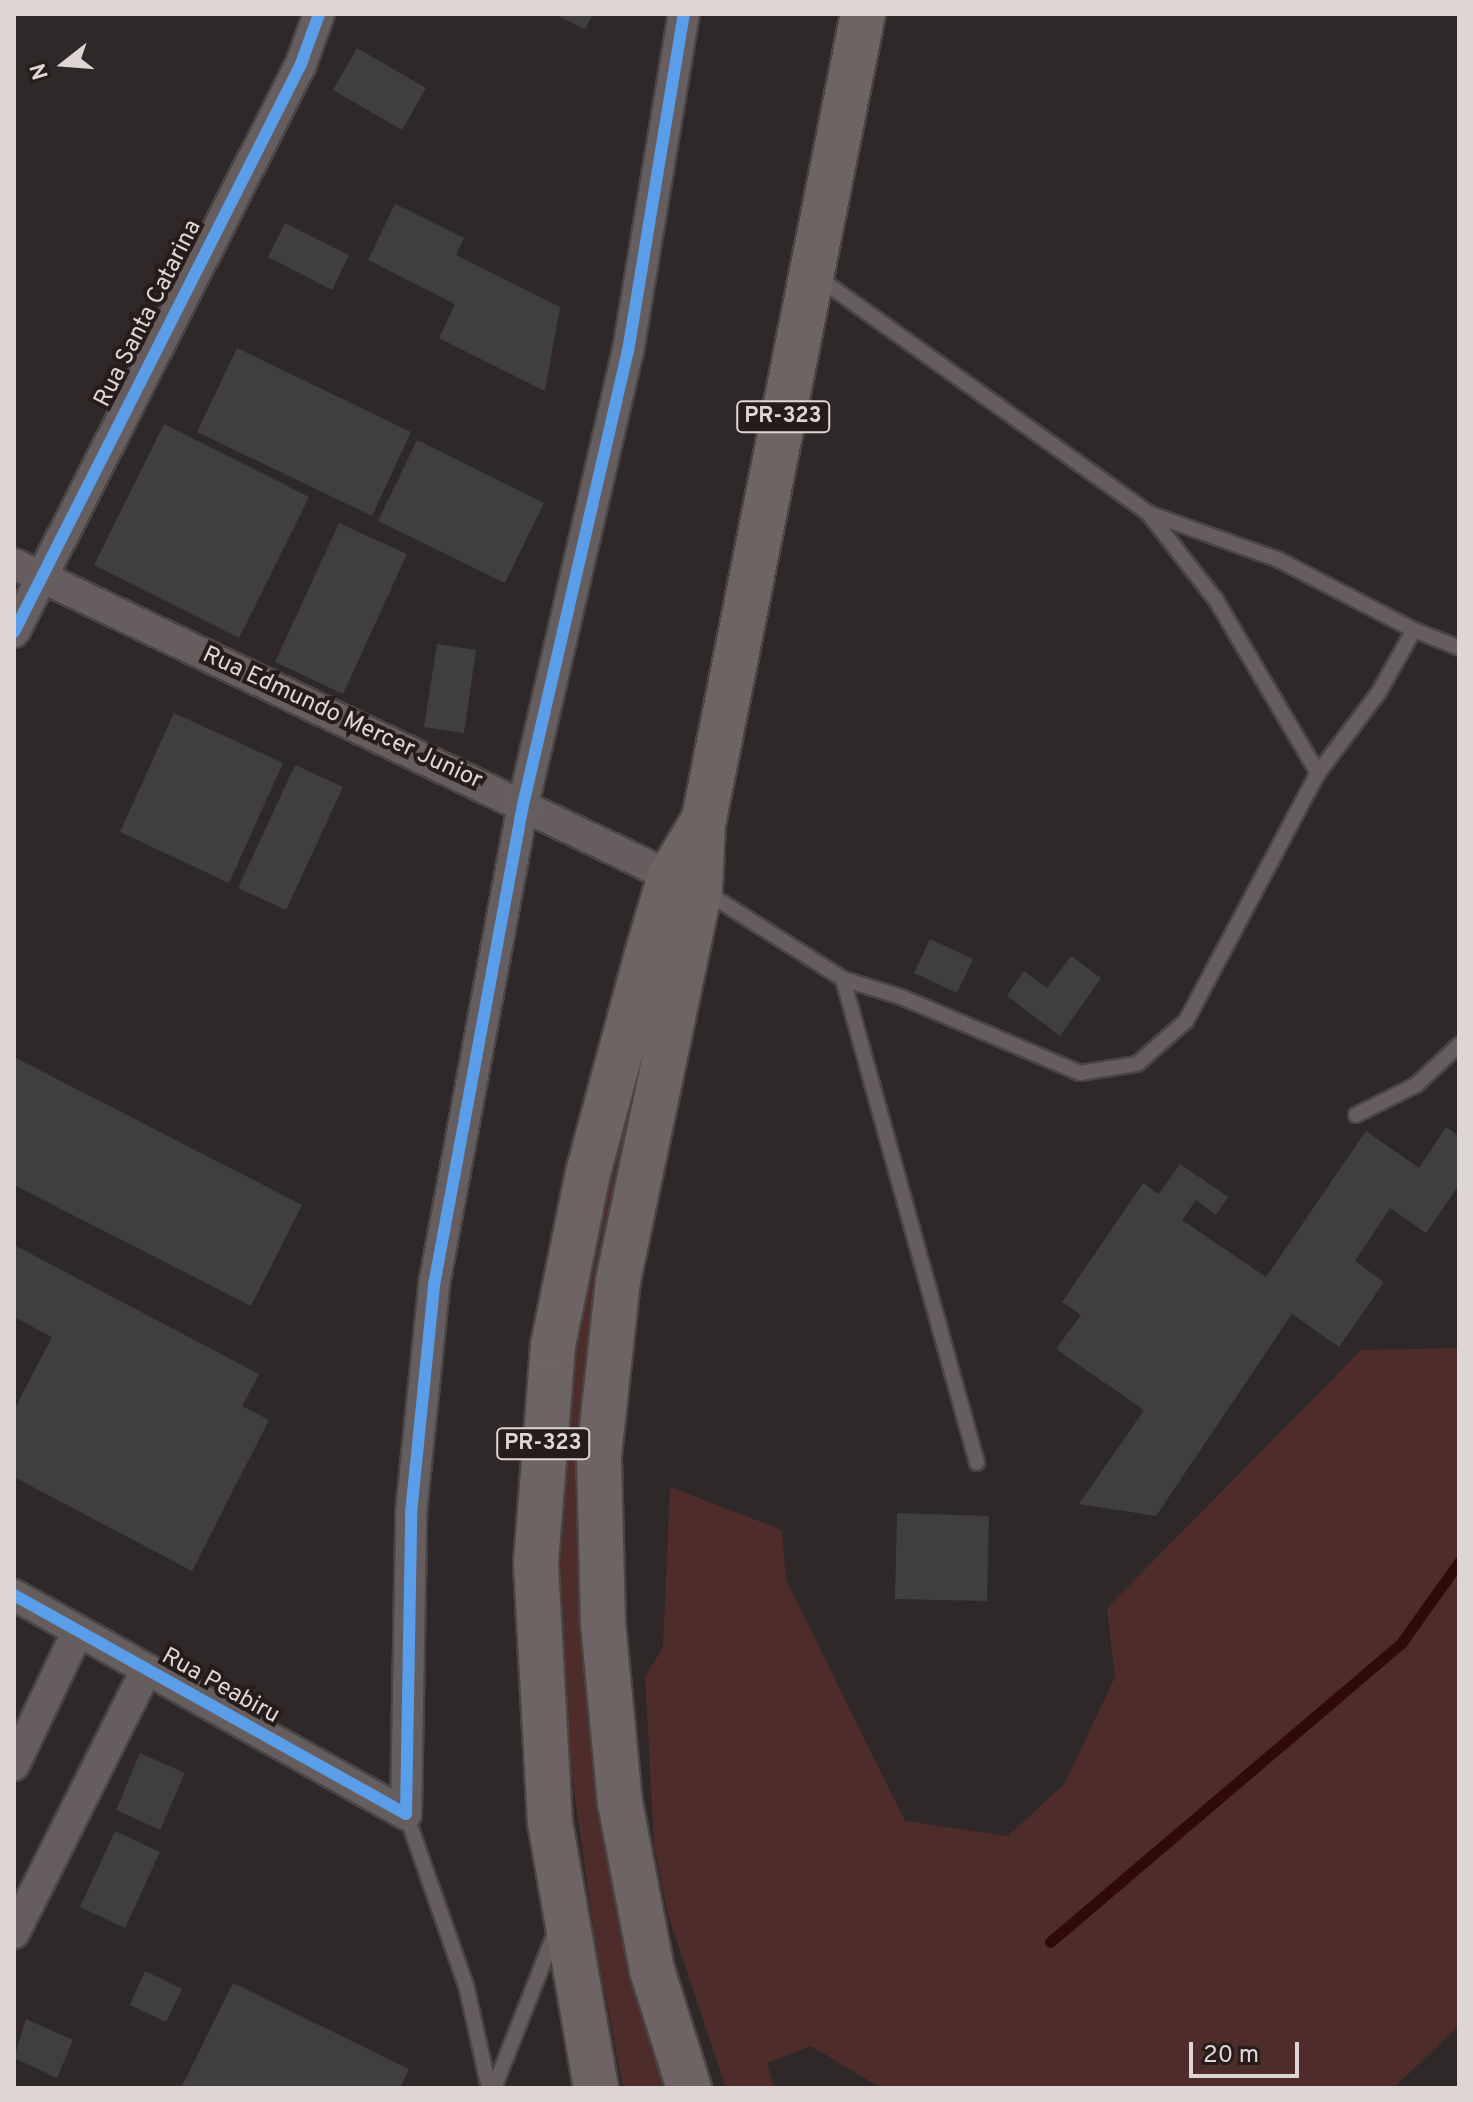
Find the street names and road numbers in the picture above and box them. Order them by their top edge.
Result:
street label: Rua Santa Catarina [89,216,209,412]
road number: PR-323 [735,399,831,435]
street label: Rua Edmundo Mercer Junior [197,641,487,797]
road number: PR-323 [495,1426,591,1462]
street label: Rua Peabiru [156,1643,284,1731]

